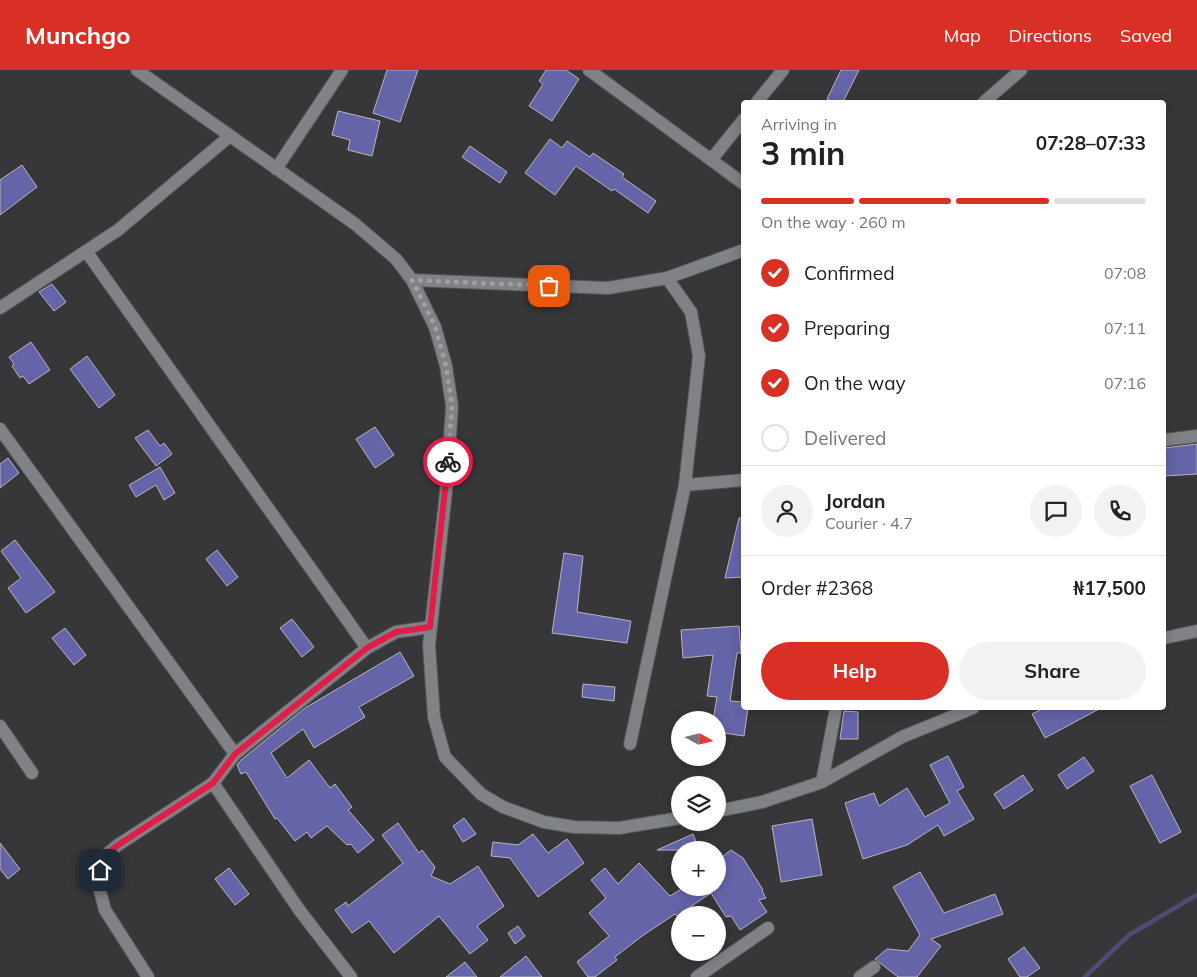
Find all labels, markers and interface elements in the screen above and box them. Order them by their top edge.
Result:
text: Munchgo [25,20,130,50]
text: Map [944,24,981,47]
text: Directions [1009,24,1092,47]
text: Saved [1120,24,1172,47]
text: Arriving in [761,114,837,134]
text: 07:28–07:33 [1036,131,1146,155]
text: 3 min [761,133,845,173]
text: On the way · 260 m [761,212,906,232]
icon: check [761,259,789,287]
text: Confirmed [804,261,895,285]
text: 07:08 [1104,263,1146,283]
pin [528,265,570,307]
icon: bag [535,272,563,300]
icon: check [761,314,789,342]
text: Preparing [804,316,890,340]
text: 07:11 [1104,318,1146,338]
icon: check [761,369,789,397]
text: On the way [804,371,906,395]
text: 07:16 [1104,373,1146,393]
text: Delivered [804,426,886,450]
courier [423,437,473,487]
icon: bike [434,448,462,476]
button: person [761,485,813,537]
button: chat [1030,485,1082,537]
button: phone [1094,485,1146,537]
text: Jordan [825,489,885,513]
text: Courier · 4.7 [825,513,913,533]
text: Order #2368 [761,576,873,600]
text: ₦17,500 [1073,576,1146,600]
button: Help [761,642,949,700]
button: Share [959,642,1146,700]
north arrow [671,711,726,766]
map controls [671,711,726,961]
button: layers [671,776,726,831]
button: + [671,841,726,896]
pin [79,849,121,891]
icon: home [86,856,114,884]
button: − [671,906,726,961]

